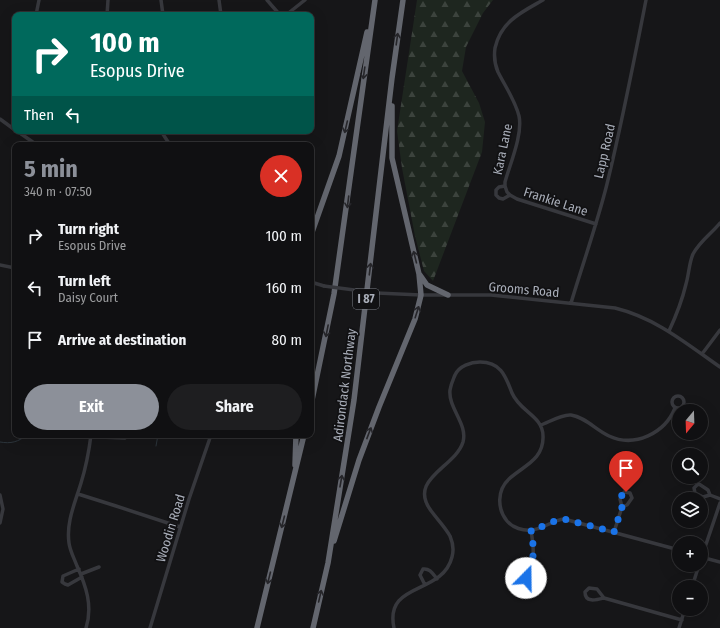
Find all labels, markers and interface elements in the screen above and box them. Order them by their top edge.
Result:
text: 100 m [90,26,160,59]
icon: right [24,28,76,80]
one-way arrow [393,33,401,46]
text: Esopus Drive [90,60,185,82]
one-way arrow [360,66,368,79]
icon: left [62,104,84,126]
text: Then [24,106,54,124]
one-way arrow [342,120,350,133]
street label: Kara Lane [490,122,515,176]
street label: Lapp Road [591,122,618,180]
text: 5 min [24,155,78,183]
button: close [260,155,302,197]
text: 340 m · 07:50 [24,184,92,199]
street label: Frankie Lane [522,184,590,219]
one-way arrow [344,195,352,208]
text: Turn right [58,220,119,238]
icon: right [24,225,46,247]
text: 100 m [265,227,302,245]
text: Esopus Drive [58,238,126,253]
one-way arrow [410,251,418,264]
one-way arrow [366,263,373,276]
text: Turn left [58,272,111,290]
icon: left [24,277,46,299]
text: 160 m [266,279,302,297]
street label: Grooms Road [488,279,560,300]
road number: I 87 [353,289,379,309]
text: Daisy Court [58,290,118,305]
one-way arrow [414,306,422,318]
one-way arrow [323,324,331,337]
street label: Adirondack Northway [330,328,359,442]
icon: arrive [24,329,46,351]
text: Arrive at destination [58,331,186,349]
text: 80 m [272,331,302,349]
button: Exit [24,384,159,430]
button: Share [167,384,302,430]
north arrow [672,404,708,440]
map controls [672,404,708,616]
one-way arrow [366,427,374,439]
button: search [672,448,708,484]
pin [609,451,643,492]
icon: arrive [615,457,637,479]
one-way arrow [338,475,346,488]
street label: Woodin Road [153,492,188,564]
button: layers [672,492,708,528]
one-way arrow [279,515,287,528]
button: + [672,536,708,572]
position arrow [505,557,547,599]
one-way arrow [265,571,273,584]
button: − [672,580,708,616]
one-way arrow [317,589,324,602]

